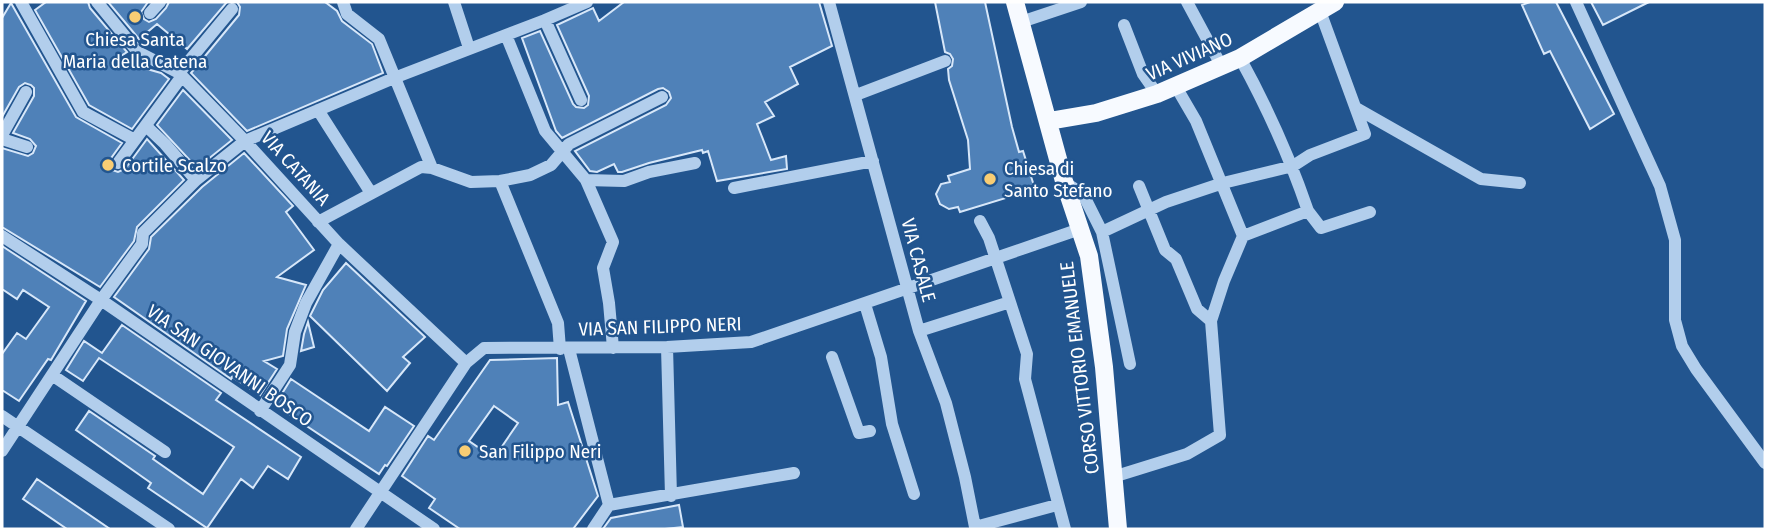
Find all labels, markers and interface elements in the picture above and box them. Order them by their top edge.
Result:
marker: Chiesa Santa Maria della Catena [127,9,143,25]
street label: VIA VIVIANO [1143,27,1236,86]
place label: Chiesa Santa Maria della Catena [63,28,207,73]
street label: VIA CATANIA [256,126,335,210]
place label: Cortile Scalzo [122,154,227,177]
marker: Cortile Scalzo [100,157,116,173]
place label: Chiesa di Santo Stefano [1004,157,1113,202]
marker: Chiesa di Santo Stefano [982,171,998,187]
street label: VIA CASALE [896,216,941,304]
street label: CORSO VITTORIO EMANUELE [1055,260,1104,475]
street label: VIA SAN GIOVANNI BOSCO [142,299,317,431]
street label: VIA SAN FILIPPO NERI [578,312,742,341]
place label: San Filippo Neri [479,440,602,463]
marker: San Filippo Neri [457,443,473,459]

